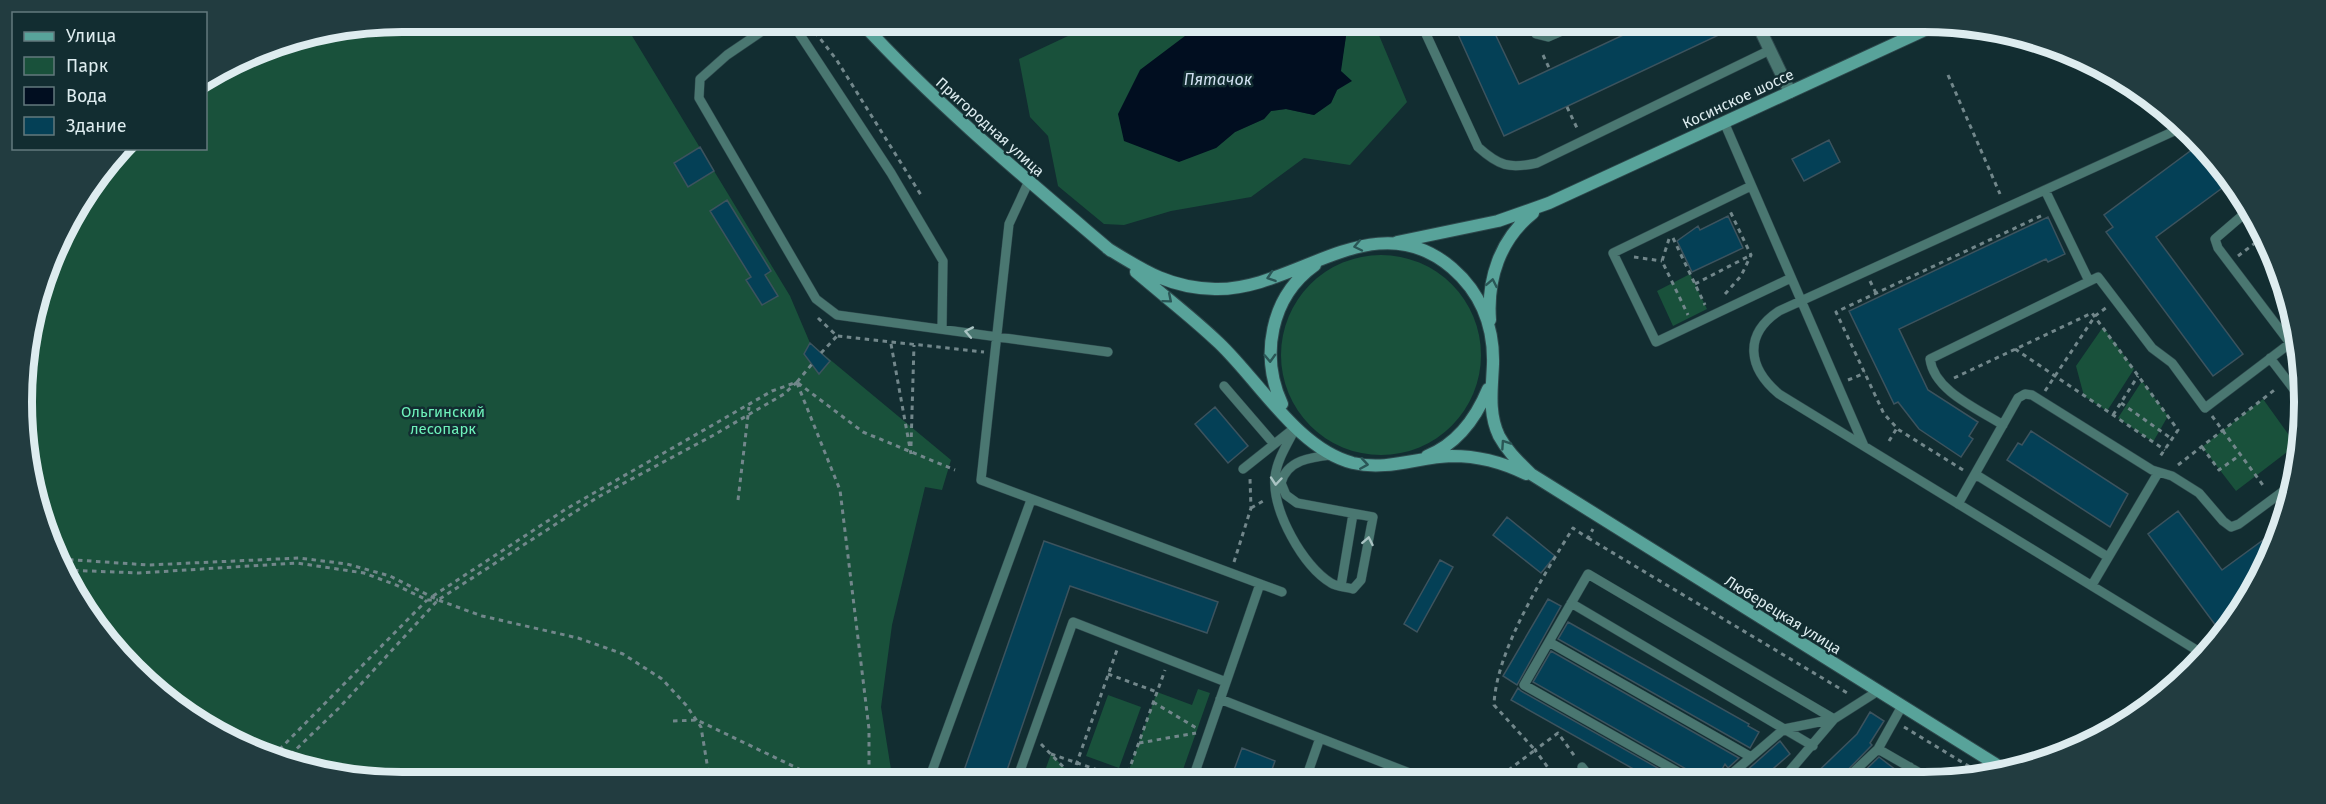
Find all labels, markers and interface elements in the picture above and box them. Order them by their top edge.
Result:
legend [12,12,207,150]
text: Улица [66,25,116,47]
text: Парк [66,55,109,77]
street label: Косинское шоссе [1679,65,1797,133]
water label: Пятачок [1184,70,1253,89]
street label: Пригородная улица [932,74,1048,180]
text: Вода [66,85,107,107]
text: Здание [66,115,127,137]
one-way arrow [1353,239,1363,252]
one-way arrow [1266,269,1277,282]
one-way arrow [1485,279,1498,289]
one-way arrow [1161,292,1172,303]
one-way arrow [965,326,975,339]
one-way arrow [1264,354,1276,363]
park label: Ольгинский лесопарк [401,403,485,438]
one-way arrow [1501,440,1512,451]
one-way arrow [1359,458,1368,470]
one-way arrow [1270,476,1283,485]
one-way arrow [1361,537,1374,547]
street label: Люберецкая улица [1721,572,1845,658]

